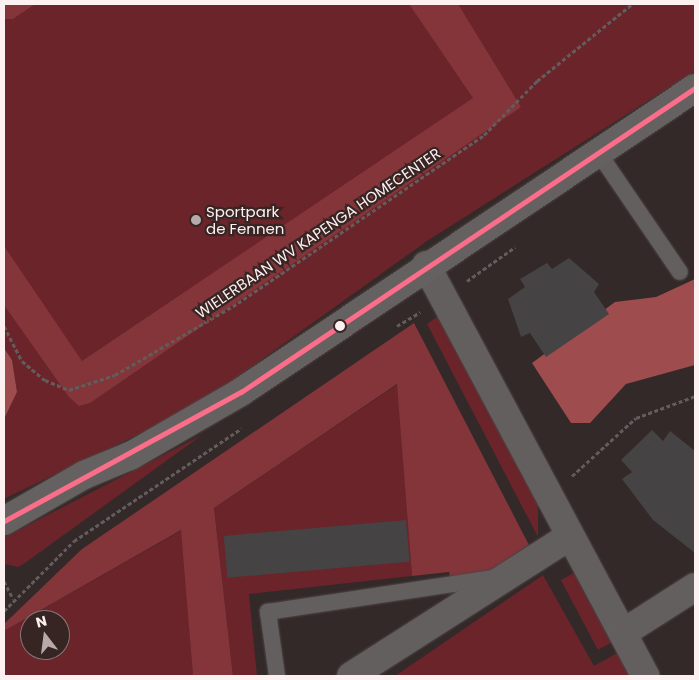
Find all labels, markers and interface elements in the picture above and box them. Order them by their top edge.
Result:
street label: WIELERBAAN WV KAPENGA HOMECENTER [192,144,444,322]
place label: Sportpark de Fennen [206,202,284,237]
marker: Sportpark de Fennen [190,214,202,226]
unlabelled marker [335,321,345,331]
north arrow [20,610,70,660]
text: N [34,610,49,632]

